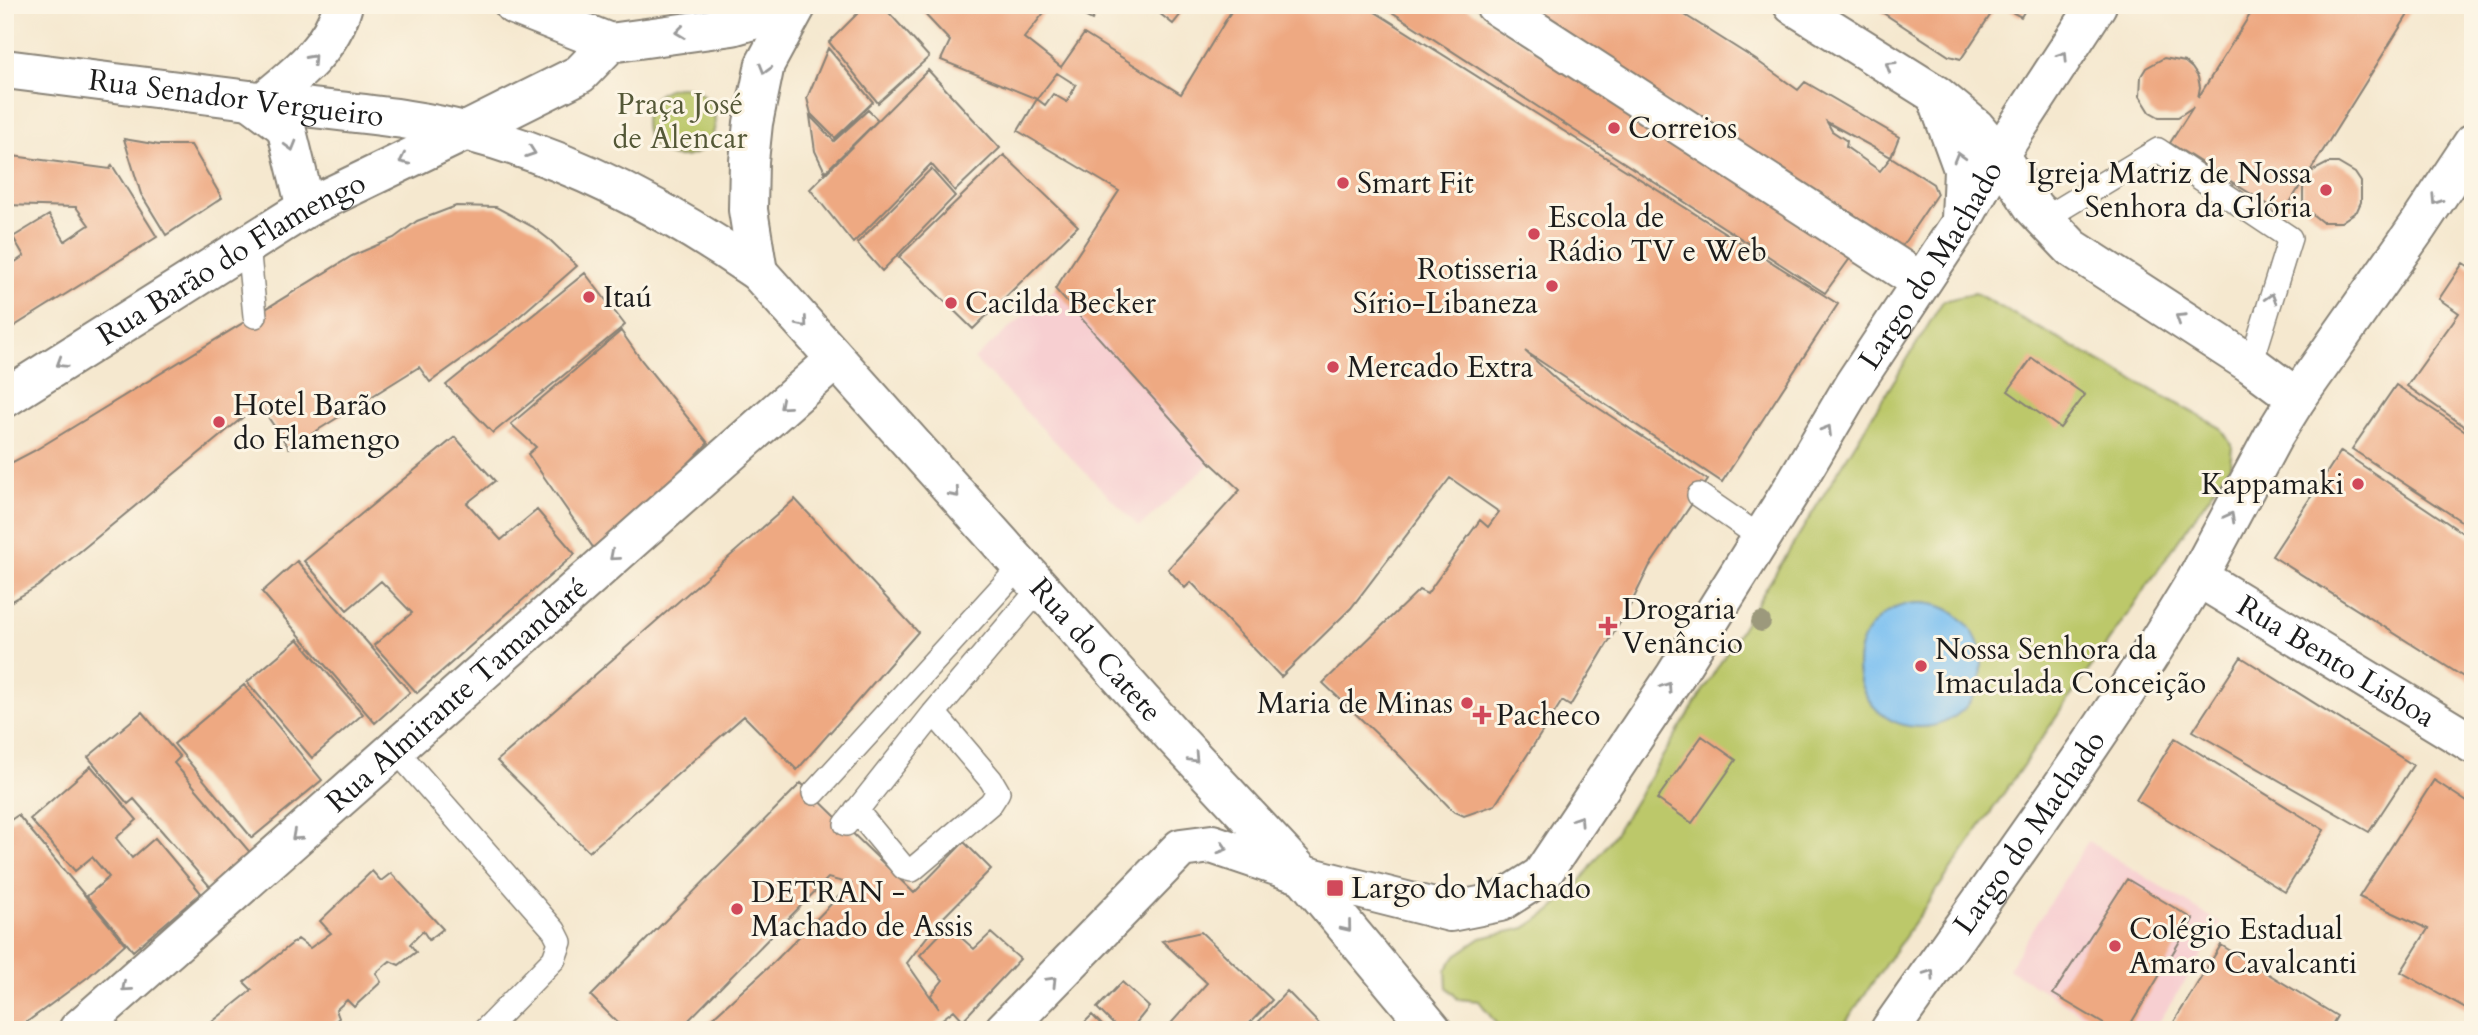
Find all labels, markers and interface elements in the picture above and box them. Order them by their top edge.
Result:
one-way arrow [674,25,686,40]
one-way arrow [2055,51,2068,64]
one-way arrow [303,54,316,67]
street label: Rua Senador Vergueiro [86,59,386,137]
one-way arrow [1885,61,1898,74]
one-way arrow [759,63,774,75]
park label: Praça José de Alencar [613,84,747,159]
place label: Correios [1628,108,1737,149]
marker: Correios [1606,120,1622,136]
one-way arrow [283,140,297,152]
one-way arrow [524,144,536,158]
one-way arrow [1953,151,1968,163]
one-way arrow [399,152,411,166]
place label: Igreja Matriz de Nossa Senhora da Glória [2027,153,2312,228]
street label: Largo do Machado [1849,154,2013,378]
street label: Rua Barão do Flamengo [89,162,372,356]
place label: Smart Fit [1357,163,1474,204]
marker: Smart Fit [1335,175,1351,191]
marker: Igreja Matriz de Nossa Senhora da Glória [2318,182,2334,198]
one-way arrow [2431,192,2444,205]
place label: Escola de Rádio TV e Web [1548,197,1767,272]
marker: Escola de Rádio TV e Web [1526,226,1542,242]
place label: Rotisseria Sírio-Libaneza [1353,249,1538,324]
place label: Itaú [603,277,652,318]
marker: Rotisseria Sírio-Libaneza [1544,278,1560,294]
place label: Cacilda Becker [965,283,1156,324]
marker: Itaú [581,289,597,305]
one-way arrow [2263,293,2277,305]
marker: Cacilda Becker [943,295,959,311]
one-way arrow [2174,313,2187,326]
one-way arrow [795,315,807,328]
place label: Mercado Extra [1347,347,1534,388]
one-way arrow [55,354,68,367]
marker: Mercado Extra [1325,359,1341,375]
place label: Hotel Barão do Flamengo [233,385,400,460]
one-way arrow [779,397,792,409]
marker: Hotel Barão do Flamengo [211,414,227,430]
one-way arrow [1819,424,1832,437]
place label: Kappamaki [2201,464,2344,505]
marker: Kappamaki [2350,476,2366,492]
one-way arrow [947,485,959,498]
one-way arrow [2222,512,2235,524]
one-way arrow [609,548,622,560]
street label: Rua Almirante Tamandaré [317,568,597,822]
street label: Rua do Catete [1020,569,1171,731]
street label: Rua Bento Lisboa [2229,586,2443,737]
place label: Drogaria Venâncio [1622,589,1743,664]
marker: Drogaria Venâncio [1600,618,1616,634]
place label: Nossa Senhora da Imaculada Conceição [1935,629,2206,704]
marker: Nossa Senhora da Imaculada Conceição [1913,658,1929,674]
one-way arrow [1659,682,1672,695]
place label: Maria de Minas [1257,683,1453,724]
marker: Maria de Minas [1459,695,1475,711]
place label: Pacheco [1496,695,1600,736]
marker: Pacheco [1474,707,1490,723]
street label: Largo do Machado [1944,722,2115,943]
one-way arrow [1185,750,1198,763]
one-way arrow [1571,814,1584,827]
one-way arrow [292,828,305,841]
one-way arrow [1216,840,1228,855]
place label: Largo do Machado [1351,868,1591,909]
place label: DETRAN - Machado de Assis [751,872,973,947]
marker: Largo do Machado [1325,878,1345,898]
marker: DETRAN - Machado de Assis [729,901,745,917]
place label: Colégio Estadual Amaro Cavalcanti [2129,909,2357,984]
one-way arrow [1338,920,1351,932]
marker: Colégio Estadual Amaro Cavalcanti [2107,938,2123,954]
one-way arrow [1922,969,1934,982]
one-way arrow [1043,976,1056,989]
one-way arrow [121,979,134,991]

